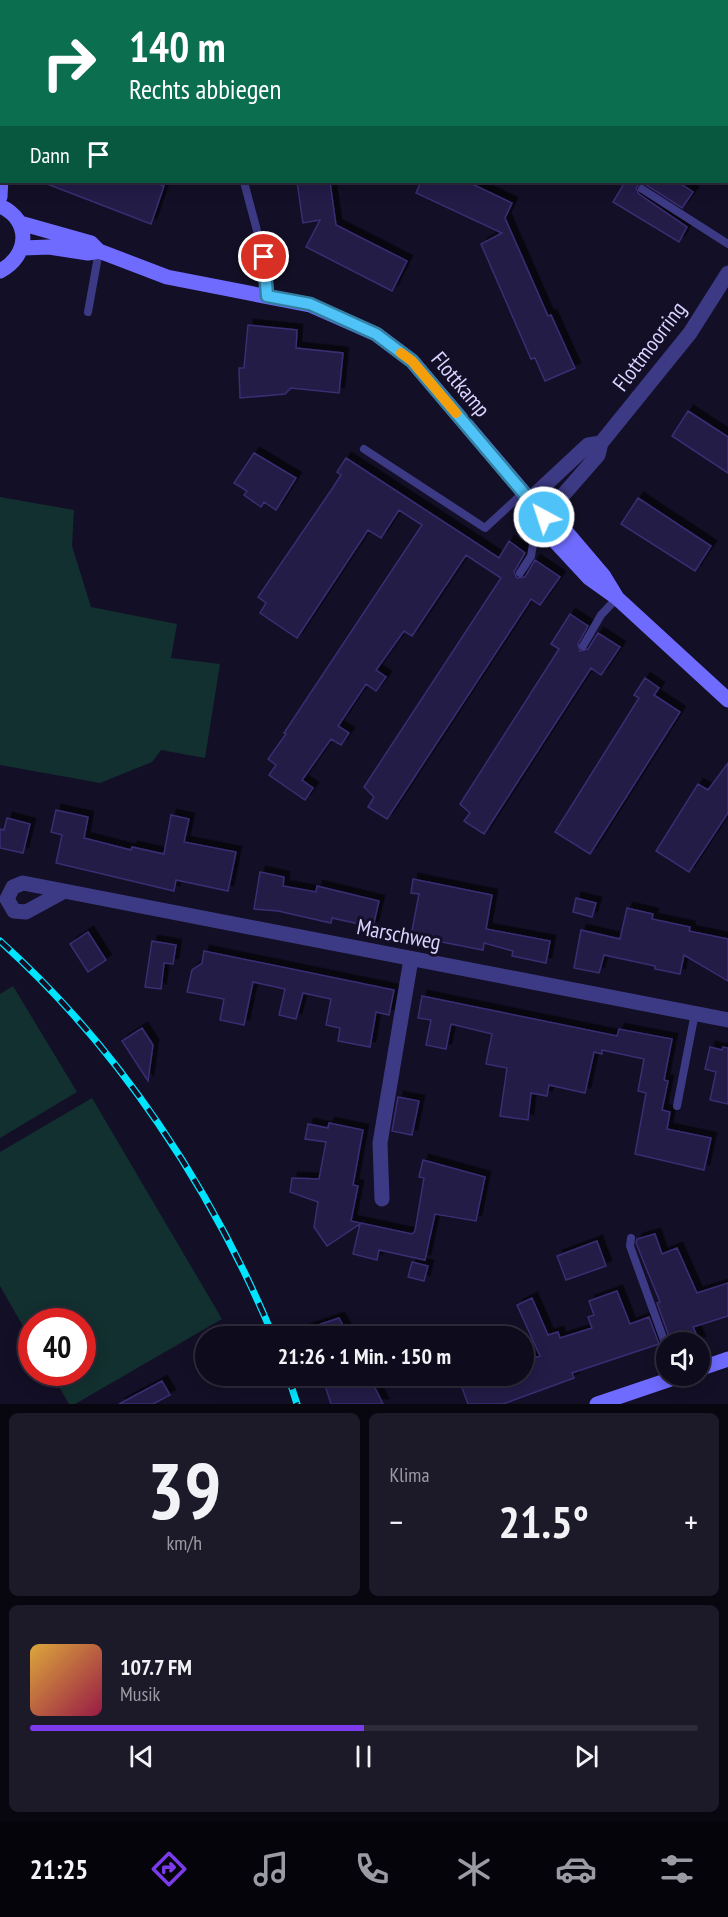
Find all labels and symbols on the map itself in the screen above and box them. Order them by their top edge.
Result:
pin [238,231,289,282]
street label: Flottmoorring [606,296,692,396]
street label: Flottkamp [426,345,496,423]
position arrow [512,485,576,549]
street label: Marschweg [355,912,443,956]
speed limit sign: 40 [18,1308,96,1386]

